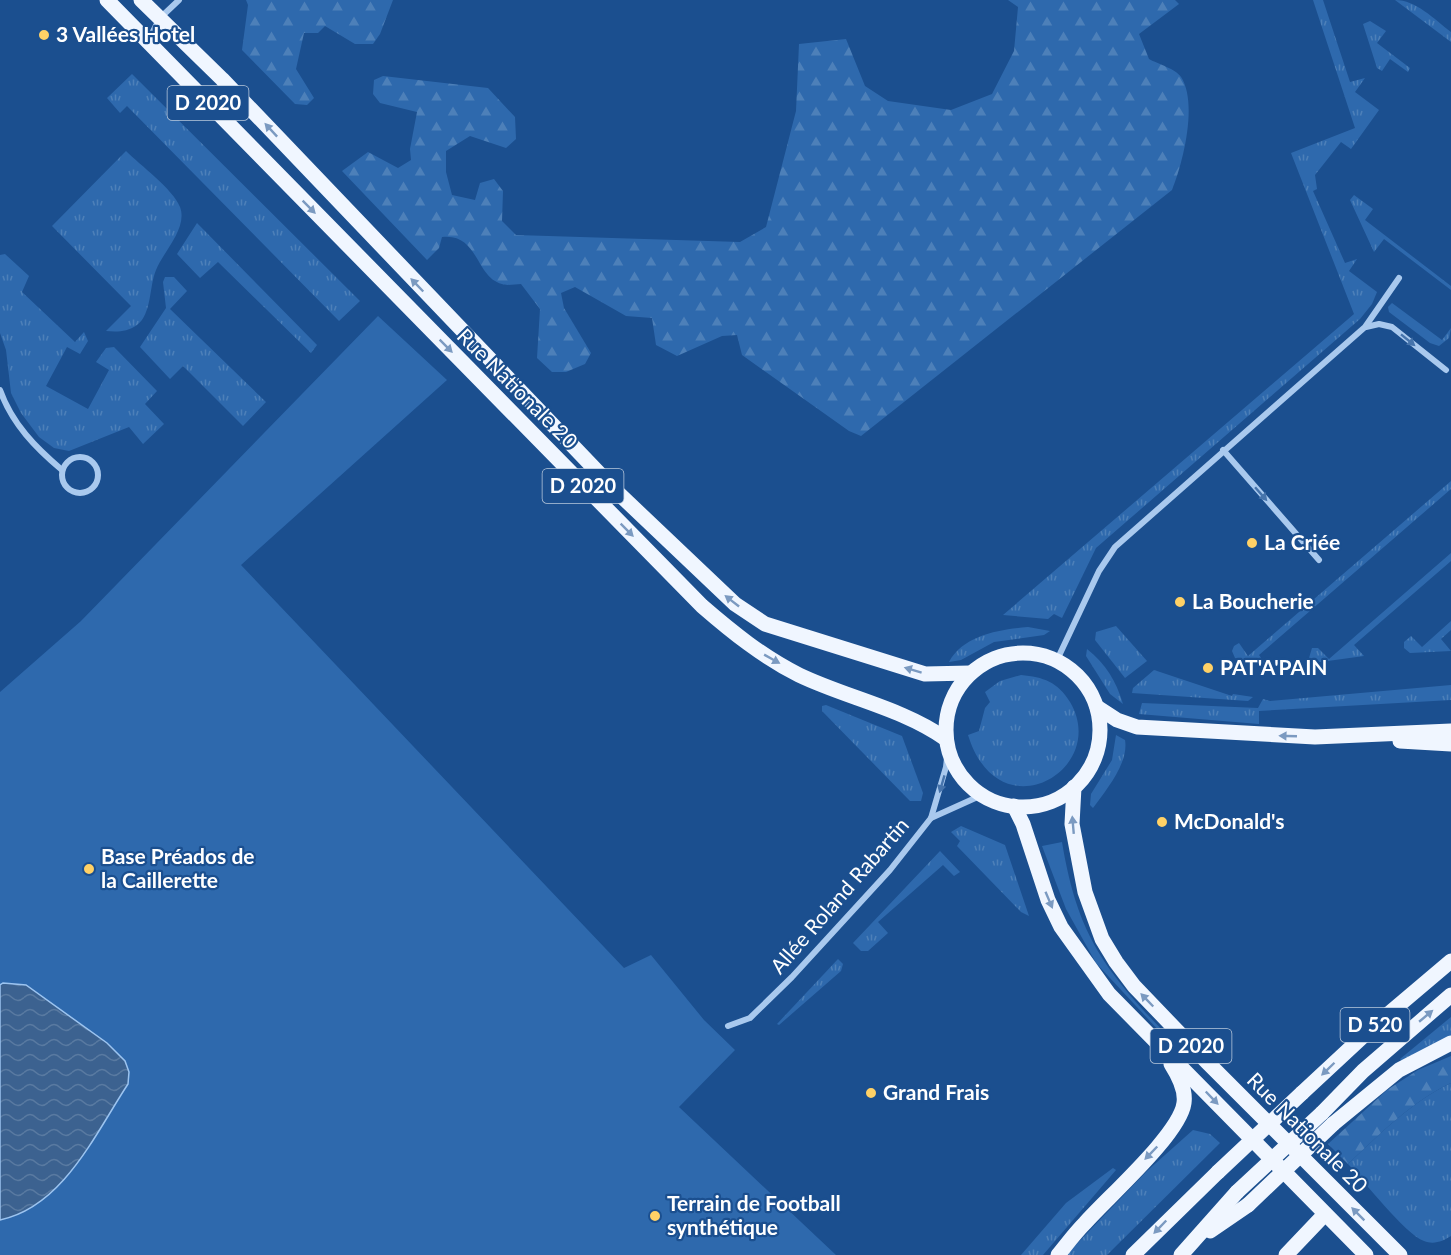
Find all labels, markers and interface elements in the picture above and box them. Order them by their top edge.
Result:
place label: 3 Vallées Hotel [56,21,195,46]
marker: 3 Vallées Hotel [37,28,51,42]
road number: D 2020 [168,86,248,120]
one-way arrow [264,124,278,138]
one-way arrow [302,200,316,214]
one-way arrow [410,278,424,292]
street label: Rue Nationale 20 [453,323,583,453]
one-way arrow [1400,333,1416,346]
one-way arrow [439,339,453,353]
road number: D 2020 [542,469,624,503]
one-way arrow [1254,486,1267,501]
one-way arrow [620,522,634,537]
place label: La Criée [1264,529,1340,554]
marker: La Criée [1245,536,1259,550]
place label: La Boucherie [1192,588,1314,613]
one-way arrow [724,595,740,608]
marker: La Boucherie [1173,595,1187,609]
one-way arrow [764,654,780,665]
place label: PAT'A'PAIN [1220,654,1328,679]
marker: PAT'A'PAIN [1201,661,1215,675]
one-way arrow [904,665,922,674]
one-way arrow [1278,731,1297,740]
one-way arrow [936,775,946,793]
place label: McDonald's [1174,808,1285,833]
street label: Allée Roland Rabartin [764,812,913,978]
one-way arrow [1068,815,1078,834]
marker: McDonald's [1155,815,1169,829]
place label: Base Préados de la Caillerette [101,843,255,892]
marker: Base Préados de la Caillerette [82,862,96,876]
one-way arrow [1045,891,1054,909]
one-way arrow [1141,994,1155,1008]
road number: D 520 [1340,1008,1410,1042]
one-way arrow [1418,1010,1433,1023]
road number: D 2020 [1150,1029,1232,1063]
one-way arrow [1321,1062,1336,1076]
street label: Rue Nationale 20 [1243,1067,1373,1197]
place label: Grand Frais [883,1079,989,1104]
marker: Grand Frais [864,1086,878,1100]
one-way arrow [1204,1090,1218,1104]
one-way arrow [1144,1146,1158,1160]
place label: Terrain de Football synthétique [667,1190,841,1239]
one-way arrow [1352,1207,1366,1221]
marker: Terrain de Football synthétique [648,1209,662,1223]
one-way arrow [1153,1219,1167,1234]

